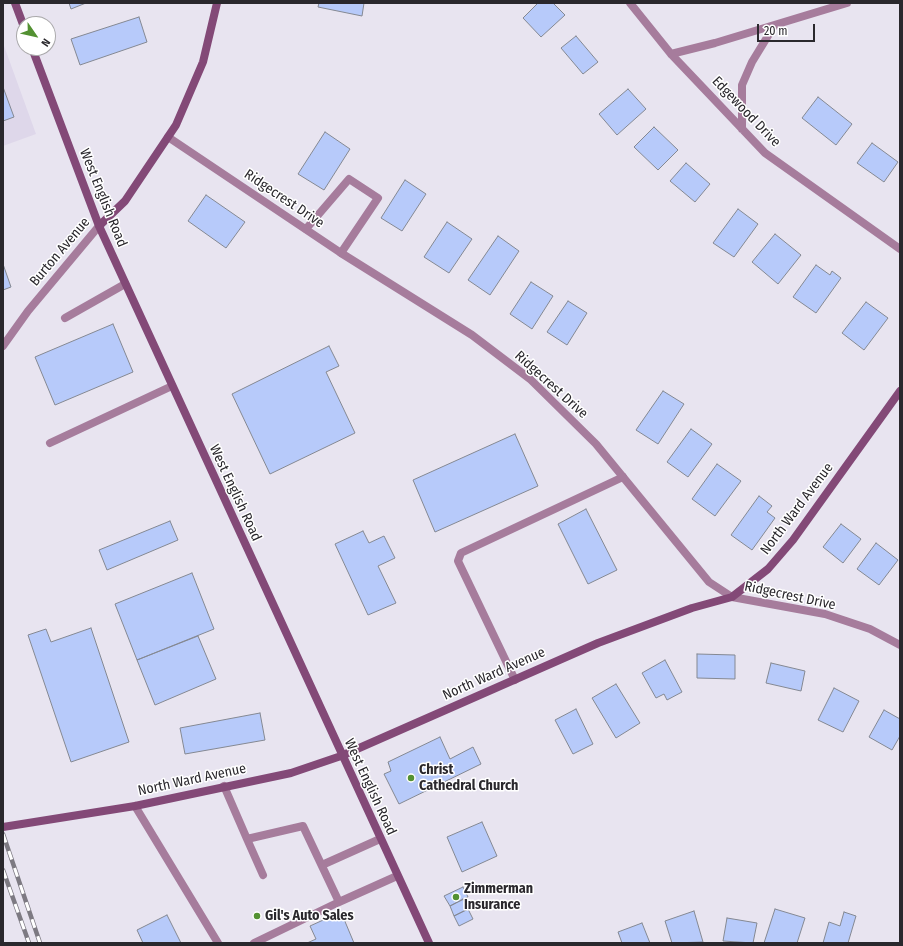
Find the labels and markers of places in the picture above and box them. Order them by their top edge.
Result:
place label: Christ Cathedral Church [419,762,518,794]
marker: Christ Cathedral Church [406,773,416,783]
place label: Zimmerman Insurance [464,881,533,914]
marker: Zimmerman Insurance [451,892,461,902]
place label: Gil's Auto Sales [265,908,354,924]
marker: Gil's Auto Sales [252,911,262,921]

